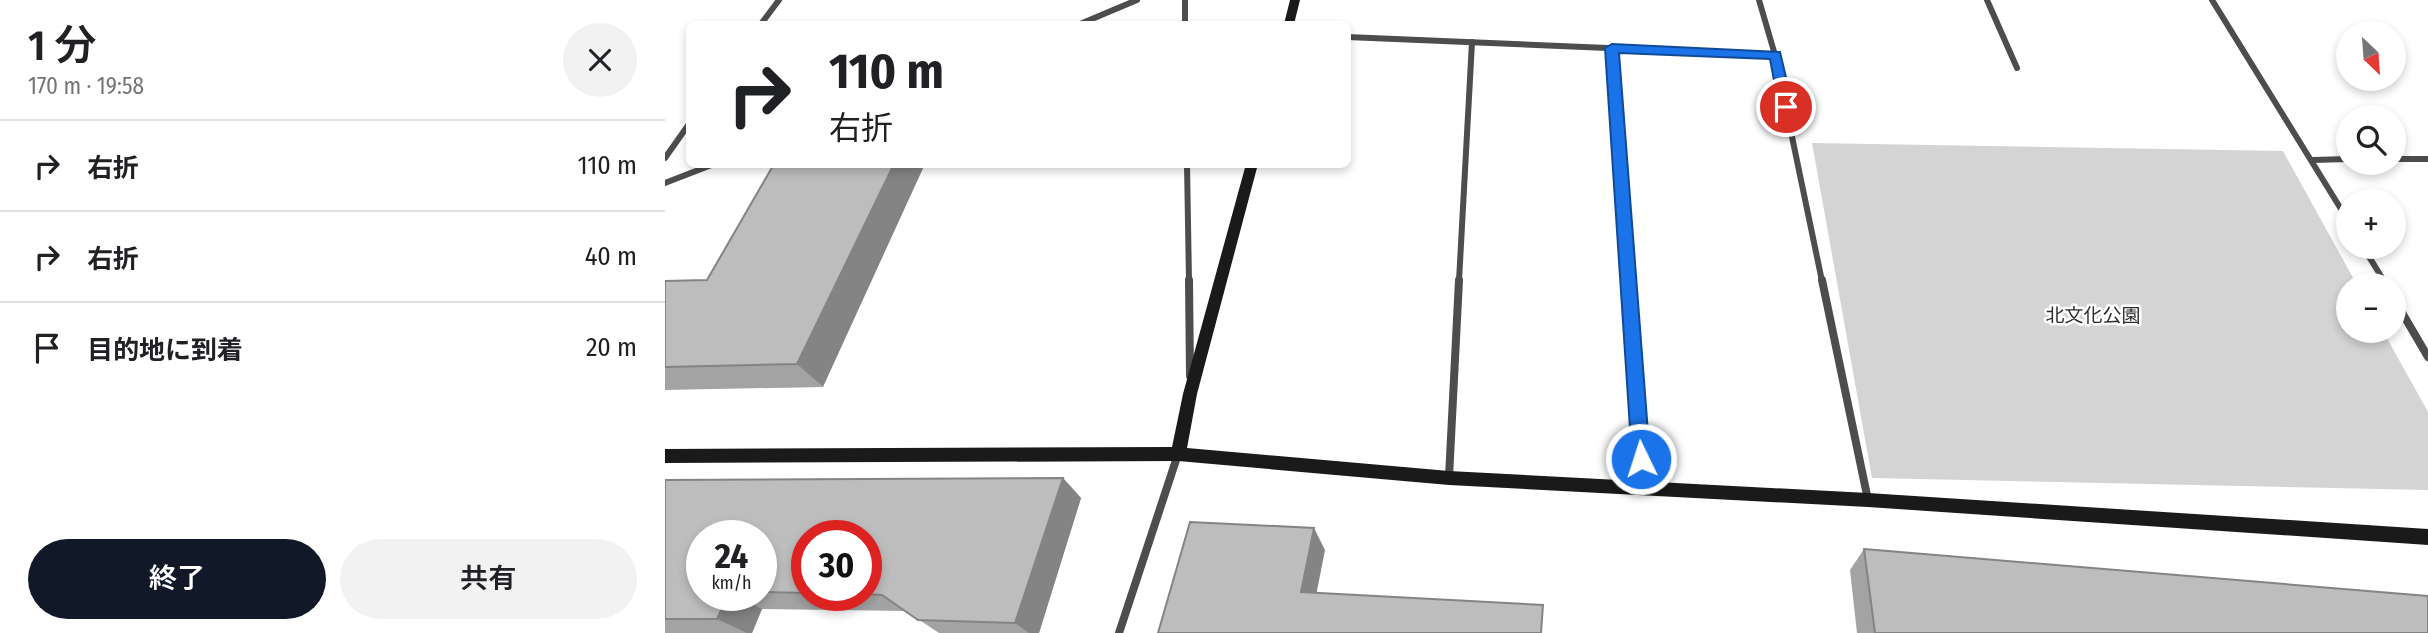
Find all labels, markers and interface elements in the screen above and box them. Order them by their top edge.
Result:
text: 1 分 [28,21,97,71]
north arrow [2336,21,2406,91]
map controls [2336,21,2406,343]
button: close [563,23,637,97]
text: 110 m [829,42,944,101]
icon: right [714,49,805,140]
text: 170 m · 19:58 [28,72,144,100]
pin [1756,77,1816,137]
icon: arrive [1767,88,1805,126]
button: search [2336,105,2406,175]
text: 右折 [829,109,893,147]
icon: right [28,147,66,185]
text: 110 m [577,150,637,181]
text: 右折 [87,153,139,184]
button: + [2336,189,2406,259]
icon: right [28,238,66,276]
text: 40 m [585,241,637,272]
text: 右折 [87,244,139,275]
button: − [2336,273,2406,343]
park label: 北文化公園 [2045,304,2141,327]
icon: arrive [28,329,66,367]
text: 20 m [586,332,637,363]
text: 目的地に到着 [87,335,243,366]
position arrow [1604,422,1678,496]
speed limit sign: 30 [791,520,882,611]
text: 24 [715,535,748,577]
button: 終了 [28,539,326,619]
button: 共有 [340,539,637,619]
text: km/h [711,572,752,594]

